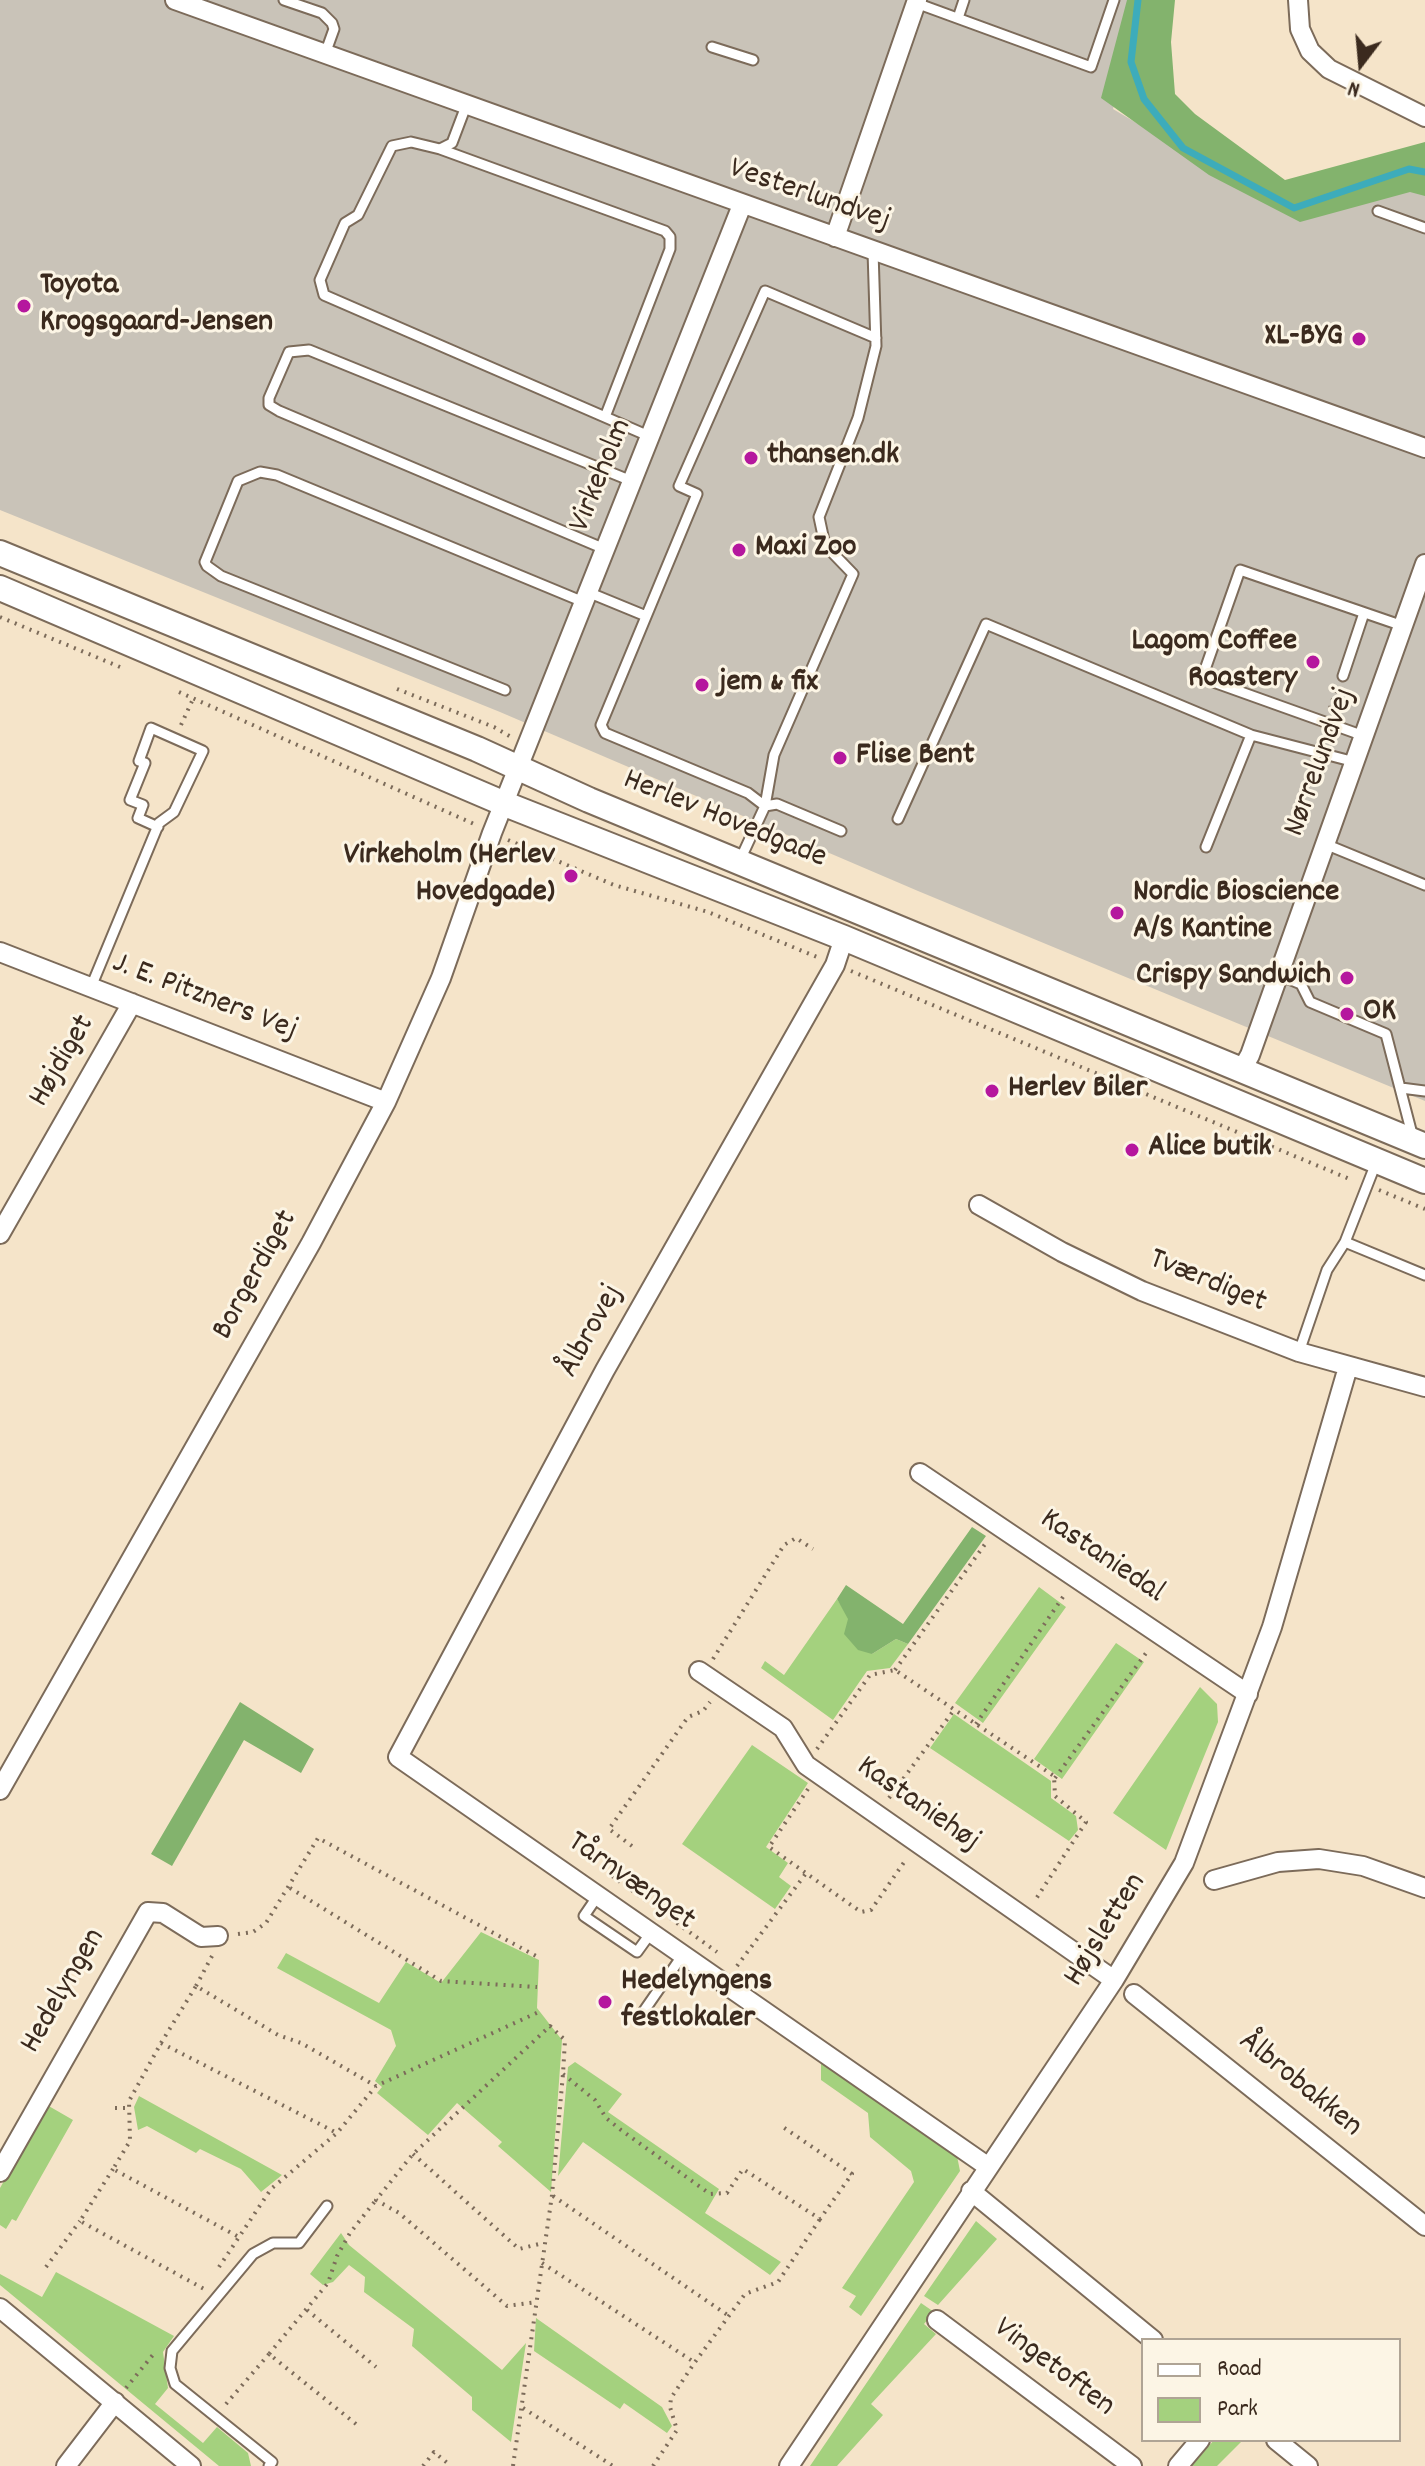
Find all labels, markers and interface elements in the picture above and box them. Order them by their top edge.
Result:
north arrow [1321,24,1401,104]
text: N [1345,71,1364,104]
street label: Vesterlundvej [723,152,895,242]
place label: Toyota Krogsgaard-Jensen [40,269,273,344]
marker: Toyota Krogsgaard-Jensen [15,297,33,315]
place label: XL-BYG [1265,320,1343,358]
marker: XL-BYG [1350,330,1368,348]
street label: Virkeholm [563,414,643,538]
place label: thansen.dk [767,439,899,477]
marker: thansen.dk [742,449,760,467]
place label: Maxi Zoo [755,531,856,569]
marker: Maxi Zoo [730,541,748,559]
place label: Lagom Coffee Roastery [1131,625,1297,700]
marker: Lagom Coffee Roastery [1304,653,1322,671]
place label: jem & fix [718,666,818,704]
marker: jem & fix [693,676,711,694]
street label: Nørrelundvej [1277,684,1367,842]
place label: Flise Bent [856,739,974,777]
marker: Flise Bent [831,749,849,767]
street label: Herlev Hovedgade [617,763,831,879]
place label: Virkeholm (Herlev Hovedgade) [344,839,555,914]
marker: Virkeholm (Herlev Hovedgade) [562,867,580,885]
place label: Nordic Bioscience A/S Kantine [1133,876,1339,951]
marker: Nordic Bioscience A/S Kantine [1108,904,1126,922]
street label: J. E. Pitzners Vej [106,946,302,1052]
place label: Crispy Sandwich [1136,959,1331,997]
marker: Crispy Sandwich [1338,969,1356,987]
place label: OK [1363,995,1396,1033]
marker: OK [1338,1005,1356,1023]
street label: Højdiget [22,1009,106,1115]
place label: Herlev Biler [1008,1072,1147,1110]
marker: Herlev Biler [983,1082,1001,1100]
place label: Alice butik [1148,1131,1272,1169]
marker: Alice butik [1123,1141,1141,1159]
street label: Borgerdiget [206,1205,308,1347]
street label: Tværdiget [1143,1242,1271,1324]
street label: Ålbrovej [552,1279,634,1385]
street label: Kastaniedal [1031,1502,1171,1614]
street label: Kastaniehøj [848,1750,986,1862]
street label: Tårnvænget [559,1825,701,1941]
street label: Højsletten [1057,1867,1157,1995]
street label: Hedelyngen [14,1923,116,2061]
place label: Hedelyngens festlokaler [621,1965,772,2040]
marker: Hedelyngens festlokaler [596,1993,614,2011]
street label: Ålbrobakken [1229,2024,1369,2148]
street label: Vingetoften [985,2311,1121,2427]
legend [1141,2338,1401,2442]
text: Road [1217,2353,1262,2387]
text: Park [1217,2393,1258,2427]

